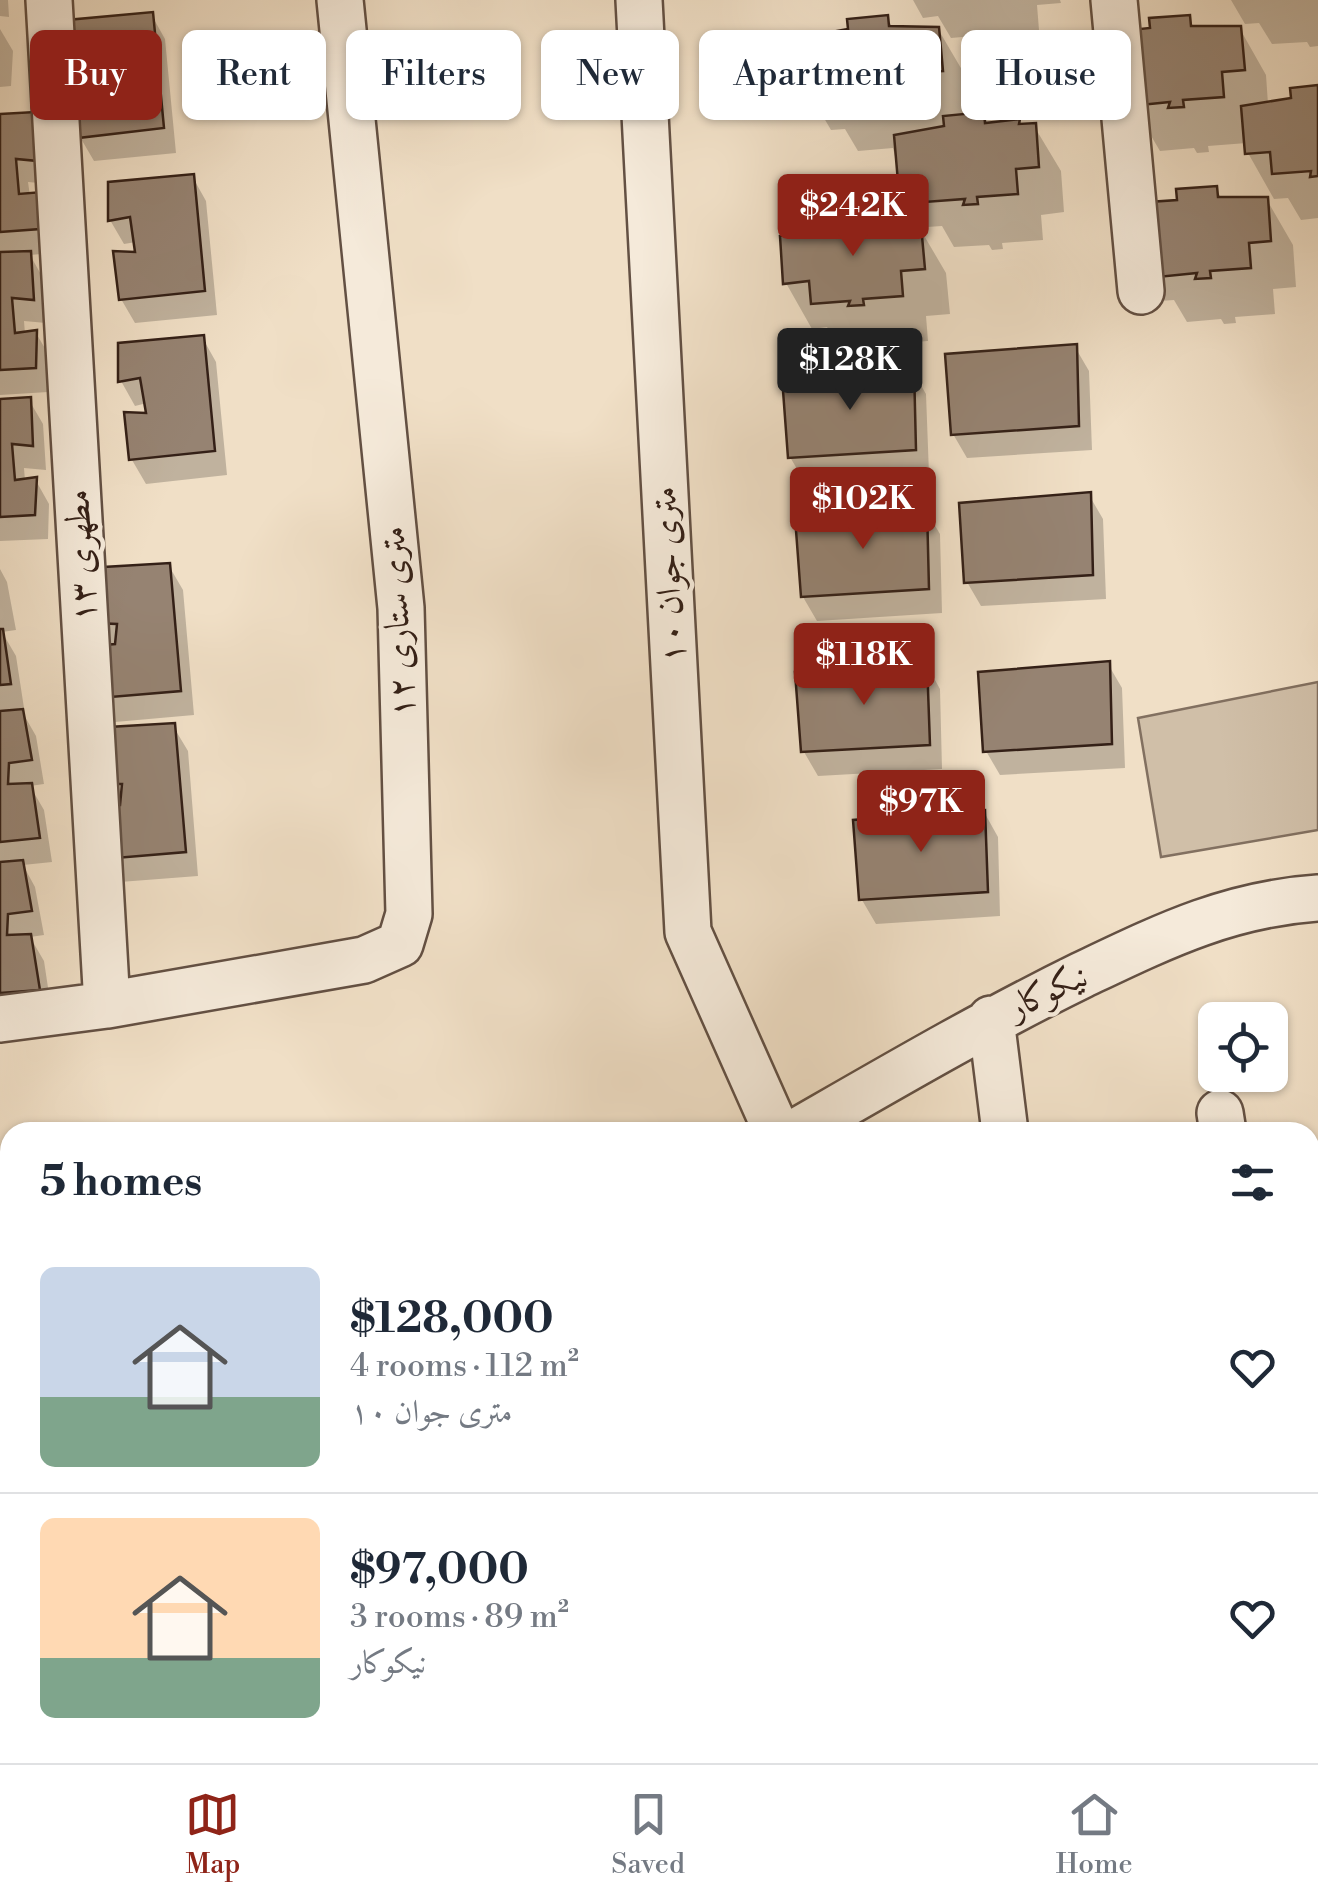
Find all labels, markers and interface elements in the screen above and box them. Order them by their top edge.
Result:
chip: Buy [30,30,162,120]
chip: Rent [182,30,326,120]
chip: Filters [346,30,521,120]
chip: New [541,30,679,120]
chip: Apartment [699,30,941,120]
chip: House [961,30,1131,120]
pin: $242K [783,174,923,259]
text: $242K [800,186,906,226]
pin: $128K [780,328,920,413]
text: $128K [799,340,901,380]
pin: $102K [793,467,933,552]
text: $102K [812,479,914,519]
street label: ۱۰ متری جوان [643,485,695,665]
street label: مطهری ۱۳ [56,488,106,624]
street label: ۱۲ متری ستاری [372,525,424,719]
pin: $118K [794,623,934,708]
text: $118K [816,635,912,675]
pin: $97K [862,770,980,855]
text: $97K [879,782,963,822]
street label: نیکوکار [998,954,1095,1031]
map controls [1198,1002,1288,1092]
button: locate [1198,1002,1288,1092]
icon: filters [1225,1155,1280,1210]
text: 5 homes [40,1156,202,1209]
text: $128,000 [350,1293,554,1346]
icon: home [120,1307,240,1427]
icon: heart [1225,1340,1280,1395]
text: 4 rooms · 112 m² [350,1346,579,1386]
text: ۱۰ متری جوان [350,1392,512,1432]
text: $97,000 [350,1544,529,1597]
icon: home [120,1558,240,1678]
icon: heart [1225,1591,1280,1646]
text: 3 rooms · 89 m² [350,1597,569,1637]
text: نیکوکار [350,1643,427,1683]
tab: Map [185,1787,241,1882]
tab: Saved [611,1787,685,1882]
tab: Home [1056,1787,1133,1882]

